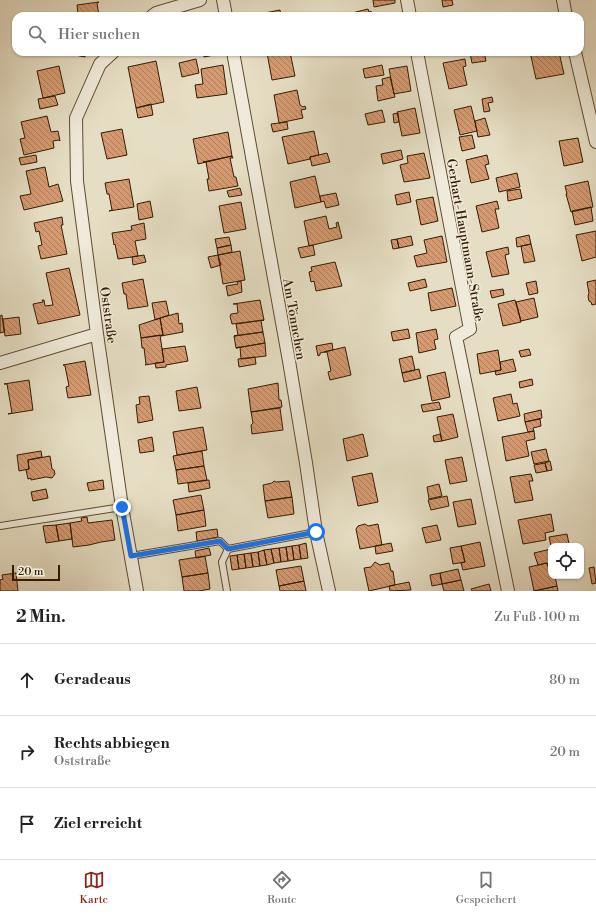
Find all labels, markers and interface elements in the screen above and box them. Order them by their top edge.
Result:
search box [12,12,584,56]
icon: search [26,23,48,45]
text: Hier suchen [58,25,140,44]
street label: Gerhart-Hauptmann-Straße [443,157,487,323]
street label: Am Tönnchen [279,276,309,361]
street label: Oststraße [96,286,120,345]
route end [113,498,131,516]
route start [307,523,325,541]
map controls [548,543,584,579]
button: locate [548,543,584,579]
scale bar [12,563,60,582]
text: 20 m [18,565,43,579]
text: 2 Min. [16,606,66,628]
text: Zu Fuß · 100 m [494,609,580,625]
icon: ahead [16,669,38,691]
text: Geradeaus [54,670,131,689]
text: 80 m [549,672,580,688]
text: Rechts abbiegen [54,734,170,753]
icon: right [16,741,38,763]
text: 20 m [550,744,580,760]
text: Oststraße [54,753,111,769]
icon: arrive [16,813,38,835]
text: Ziel erreicht [54,814,142,833]
tab: Karte [80,869,108,907]
tab: Route [267,869,297,907]
tab: Gespeichert [456,869,516,907]

